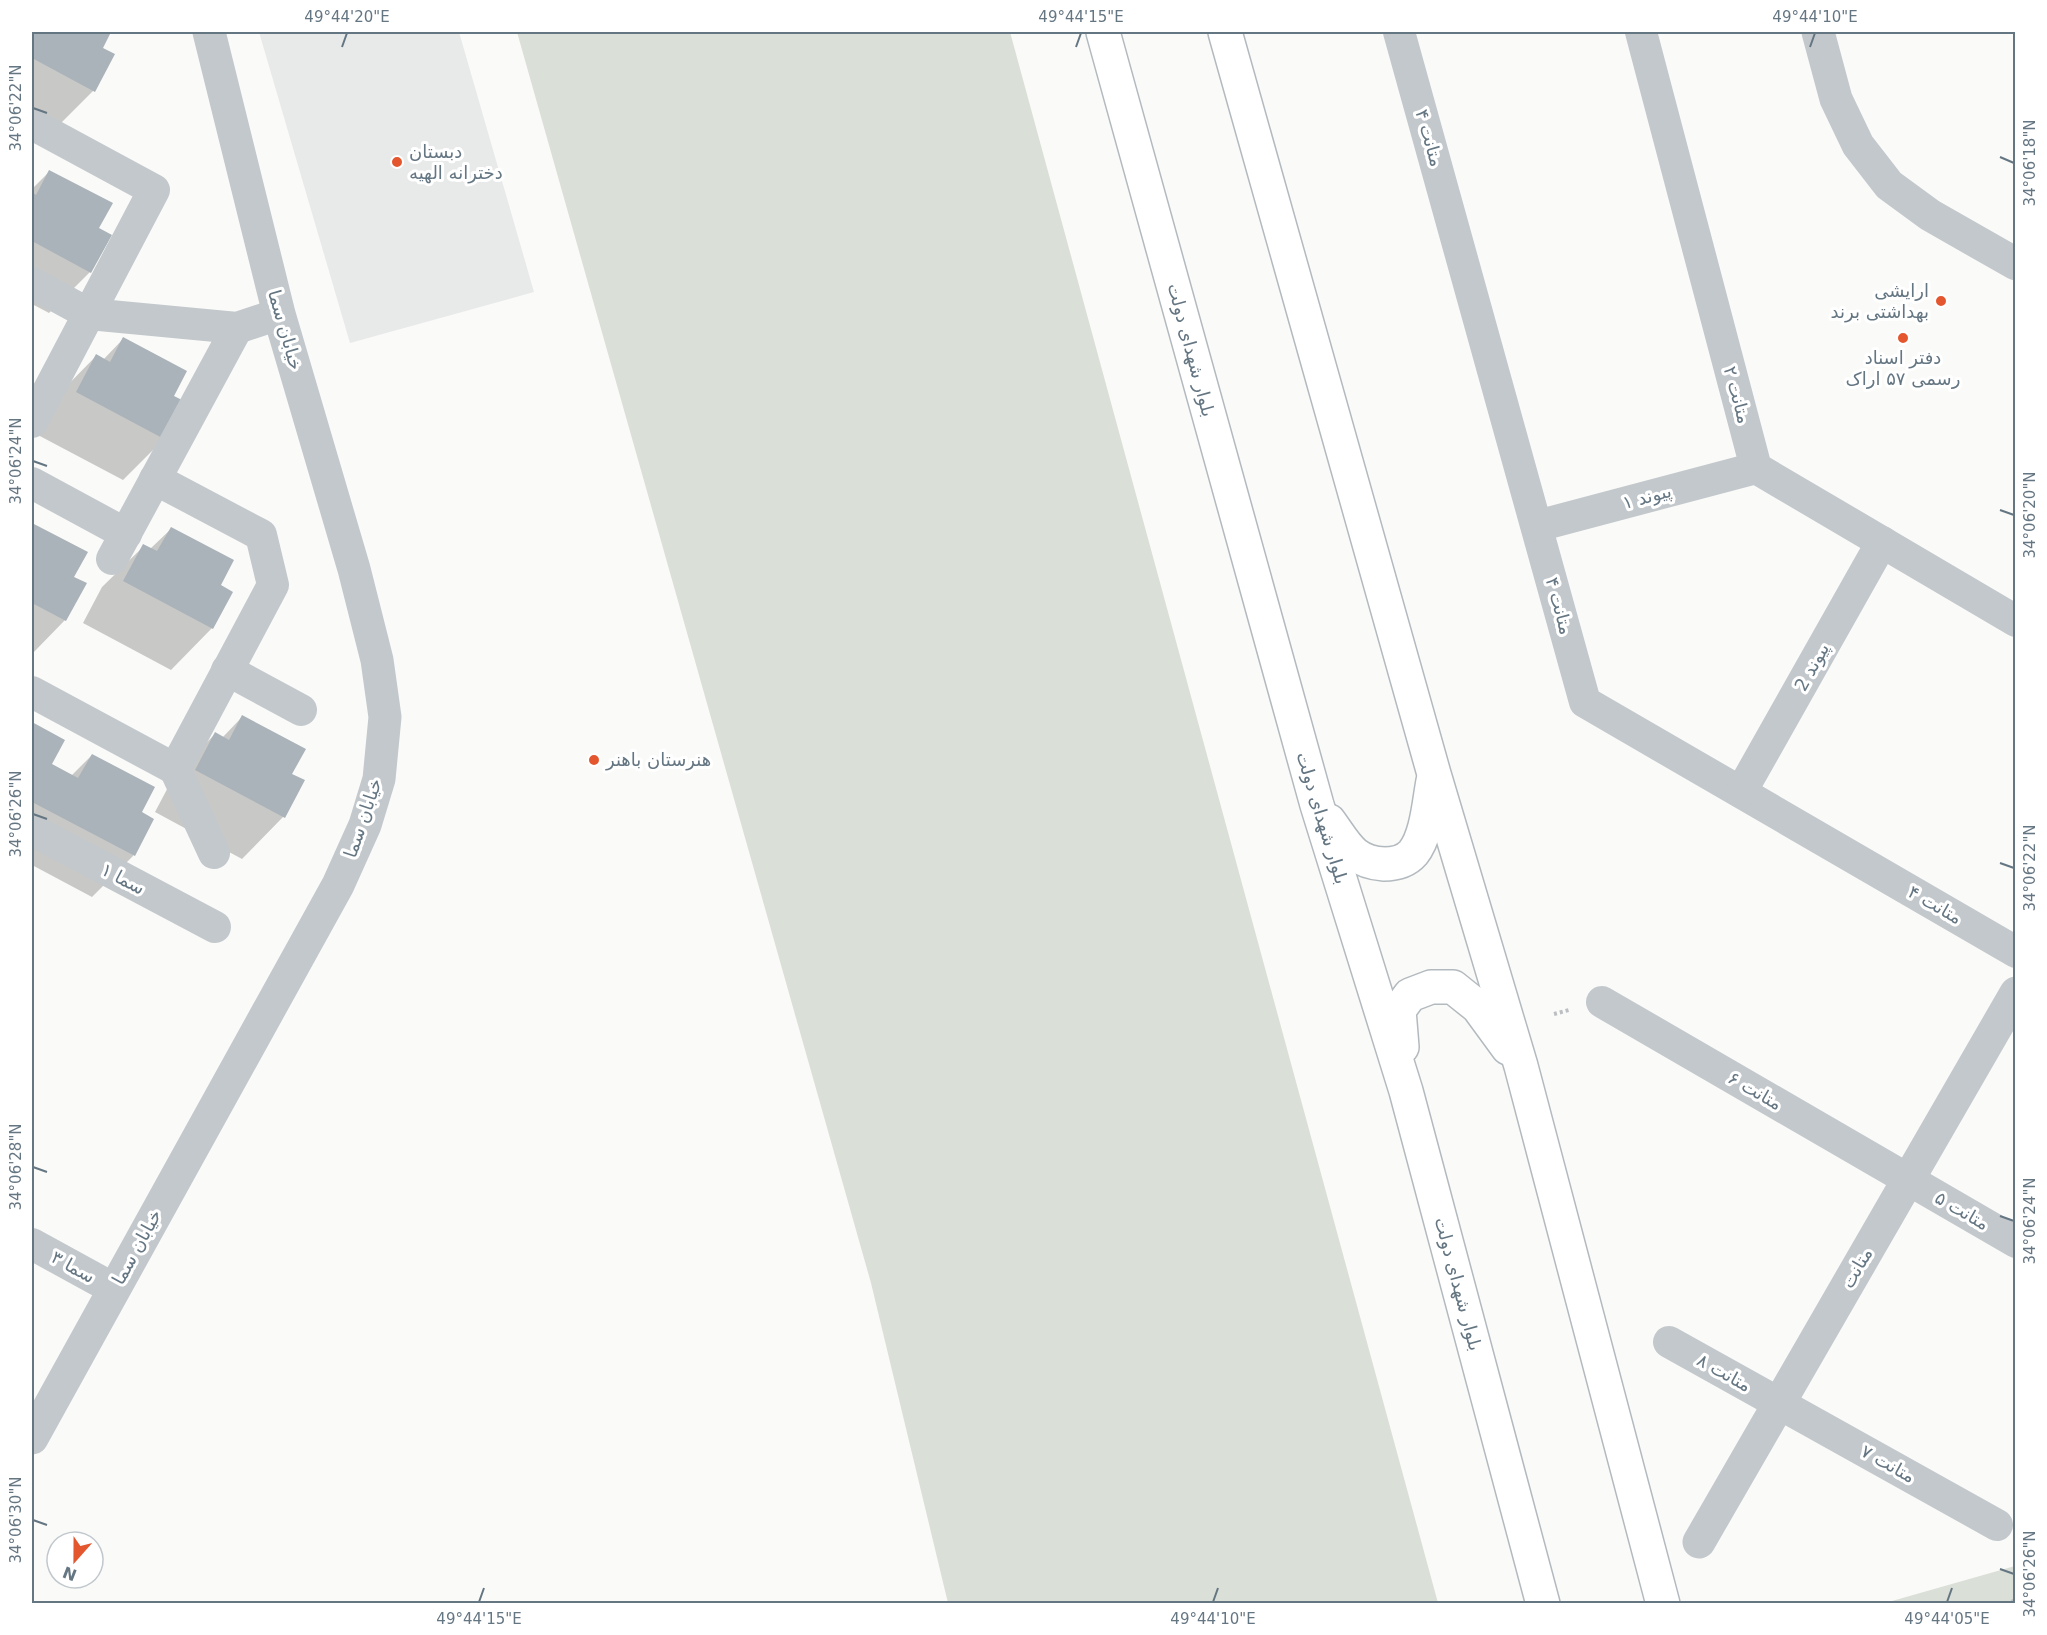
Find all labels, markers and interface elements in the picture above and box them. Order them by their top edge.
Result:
text: 49°44'20"E [304,8,390,26]
text: 49°44'15"E [1038,8,1124,26]
text: 49°44'10"E [1772,8,1858,26]
text: 34°06'22"N [7,64,25,152]
street label: متانت ۴ [1411,107,1448,169]
text: 34°06'18"N [2021,119,2039,207]
place label: دبستان دخترانه الهیه [409,141,503,184]
marker: دبستان دخترانه الهیه [390,155,404,169]
place label: ارایشی بهداشتی برند [1831,280,1929,323]
street label: بلوار شهدای دولت [1163,281,1219,419]
street label: خیابان سما [264,287,307,372]
marker: ارایشی بهداشتی برند [1934,294,1948,308]
marker: دفتر اسناد رسمی ۵۷ اراک [1896,331,1910,345]
place label: دفتر اسناد رسمی ۵۷ اراک [1846,347,1960,389]
street label: متانت ۲ [1720,364,1755,426]
text: 34°06'24"N [7,417,25,505]
text: 34°06'20"N [2021,471,2039,559]
street label: پیوند ۱ [1620,480,1674,514]
street label: متانت ۴ [1542,575,1577,637]
street label: پیوند 2 [1790,639,1834,695]
place label: هنرستان باهنر [605,749,711,771]
street label: بلوار شهدای دولت [1291,749,1353,887]
marker: هنرستان باهنر [587,753,601,767]
text: 34°06'26"N [7,770,25,858]
street label: خیابان سما [339,775,386,860]
text: 34°06'22"N [2021,824,2039,912]
street label: سما ۱ [98,858,149,899]
street label: متانت ۴ [1905,881,1966,928]
street label: متانت ۶ [1725,1067,1786,1114]
text: 34°06'28"N [7,1123,25,1211]
text: 34°06'24"N [2021,1177,2039,1265]
street label: متانت ۵ [1932,1187,1993,1234]
street label: خیابان سما [107,1206,166,1288]
street label: بلوار شهدای دولت [1430,1215,1486,1353]
street label: متانت [1837,1244,1876,1292]
street label: سما ۳ [48,1246,99,1287]
street label: متانت ۸ [1694,1349,1755,1396]
street label: متانت ۷ [1858,1440,1919,1487]
text: 34°06'30"N [7,1476,25,1564]
north arrow [45,1530,105,1590]
text: 34°06'26"N [2021,1530,2039,1618]
text: N [60,1562,79,1585]
text: 49°44'15"E [436,1610,522,1628]
text: 49°44'10"E [1170,1610,1256,1628]
text: 49°44'05"E [1904,1610,1990,1628]

